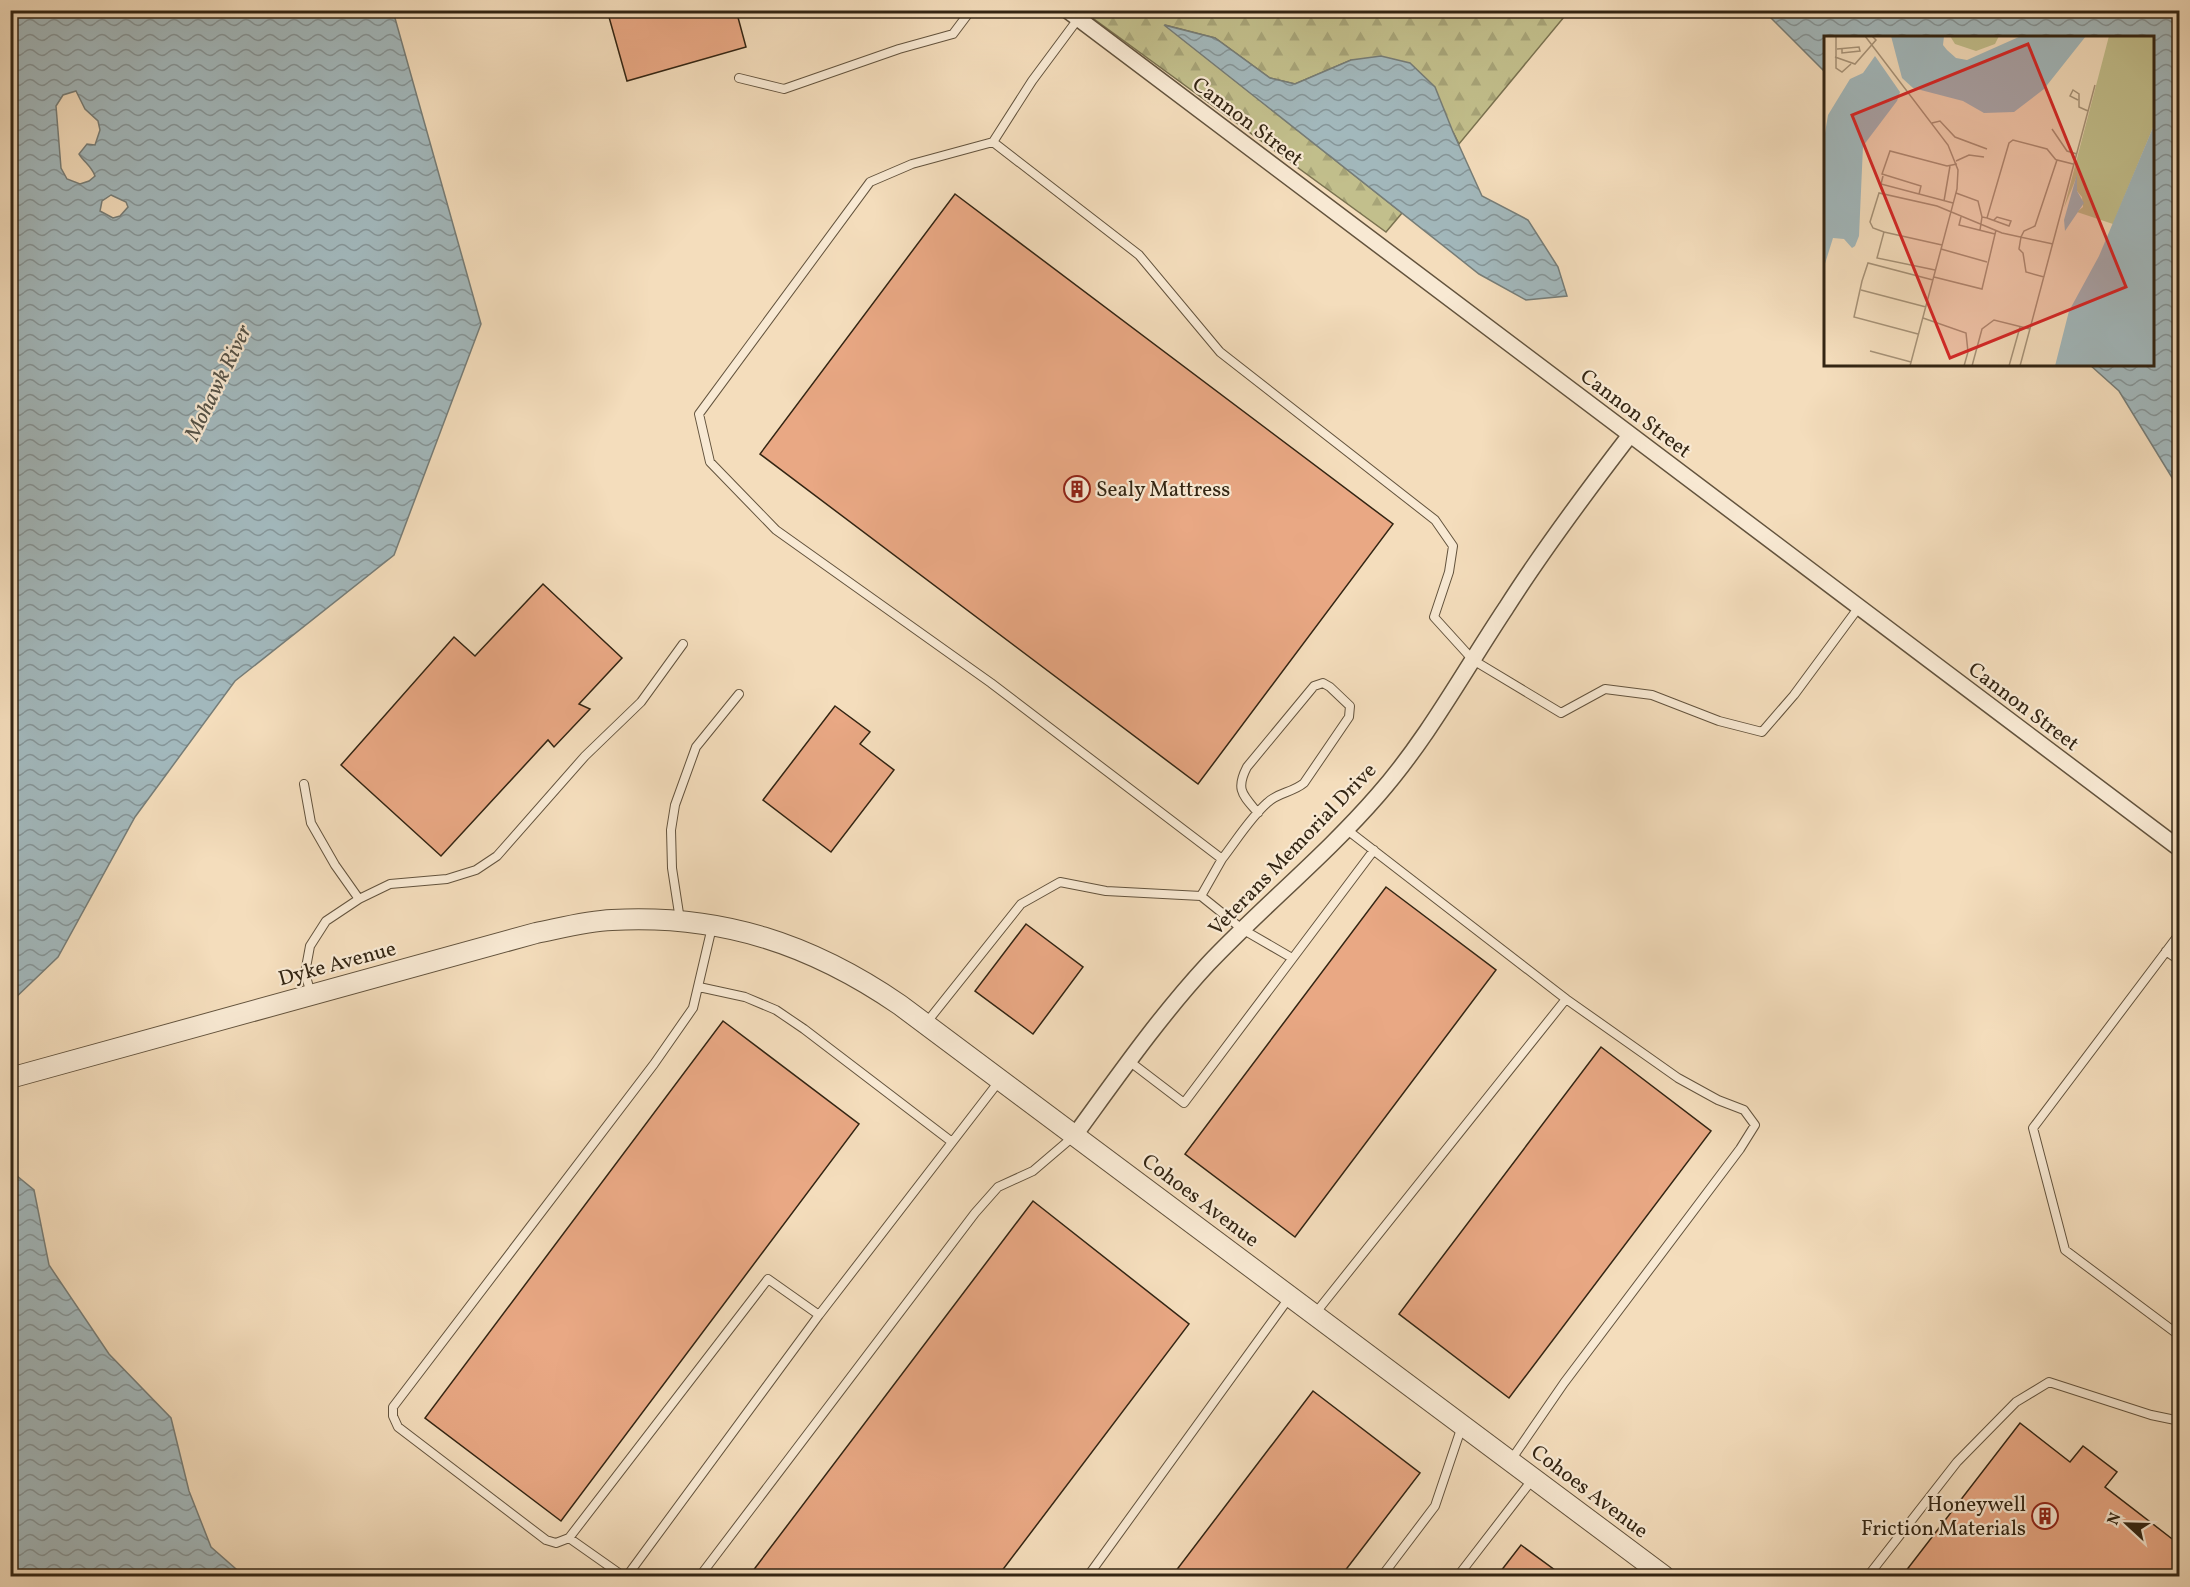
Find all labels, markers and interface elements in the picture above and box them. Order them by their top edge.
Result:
inset map [1824,36,2154,366]
street label: Cannon Street [1186,71,1309,174]
water label: Mohawk River [177,319,261,447]
street label: Cannon Street [1574,363,1697,466]
building icon: Sealy Mattress [1062,474,1092,504]
place label: Sealy Mattress [1096,476,1230,505]
street label: Cannon Street [1962,656,2085,759]
street label: Veterans Memorial Drive [1203,757,1384,943]
street label: Dyke Avenue [275,935,399,994]
street label: Cohoes Avenue [1135,1147,1265,1255]
street label: Cohoes Avenue [1524,1438,1654,1546]
place label: Honeywell Friction Materials [1861,1491,2026,1544]
north arrow [2097,1494,2157,1554]
building icon: Honeywell Friction Materials [2030,1501,2060,1531]
text: N [2103,1509,2127,1529]

